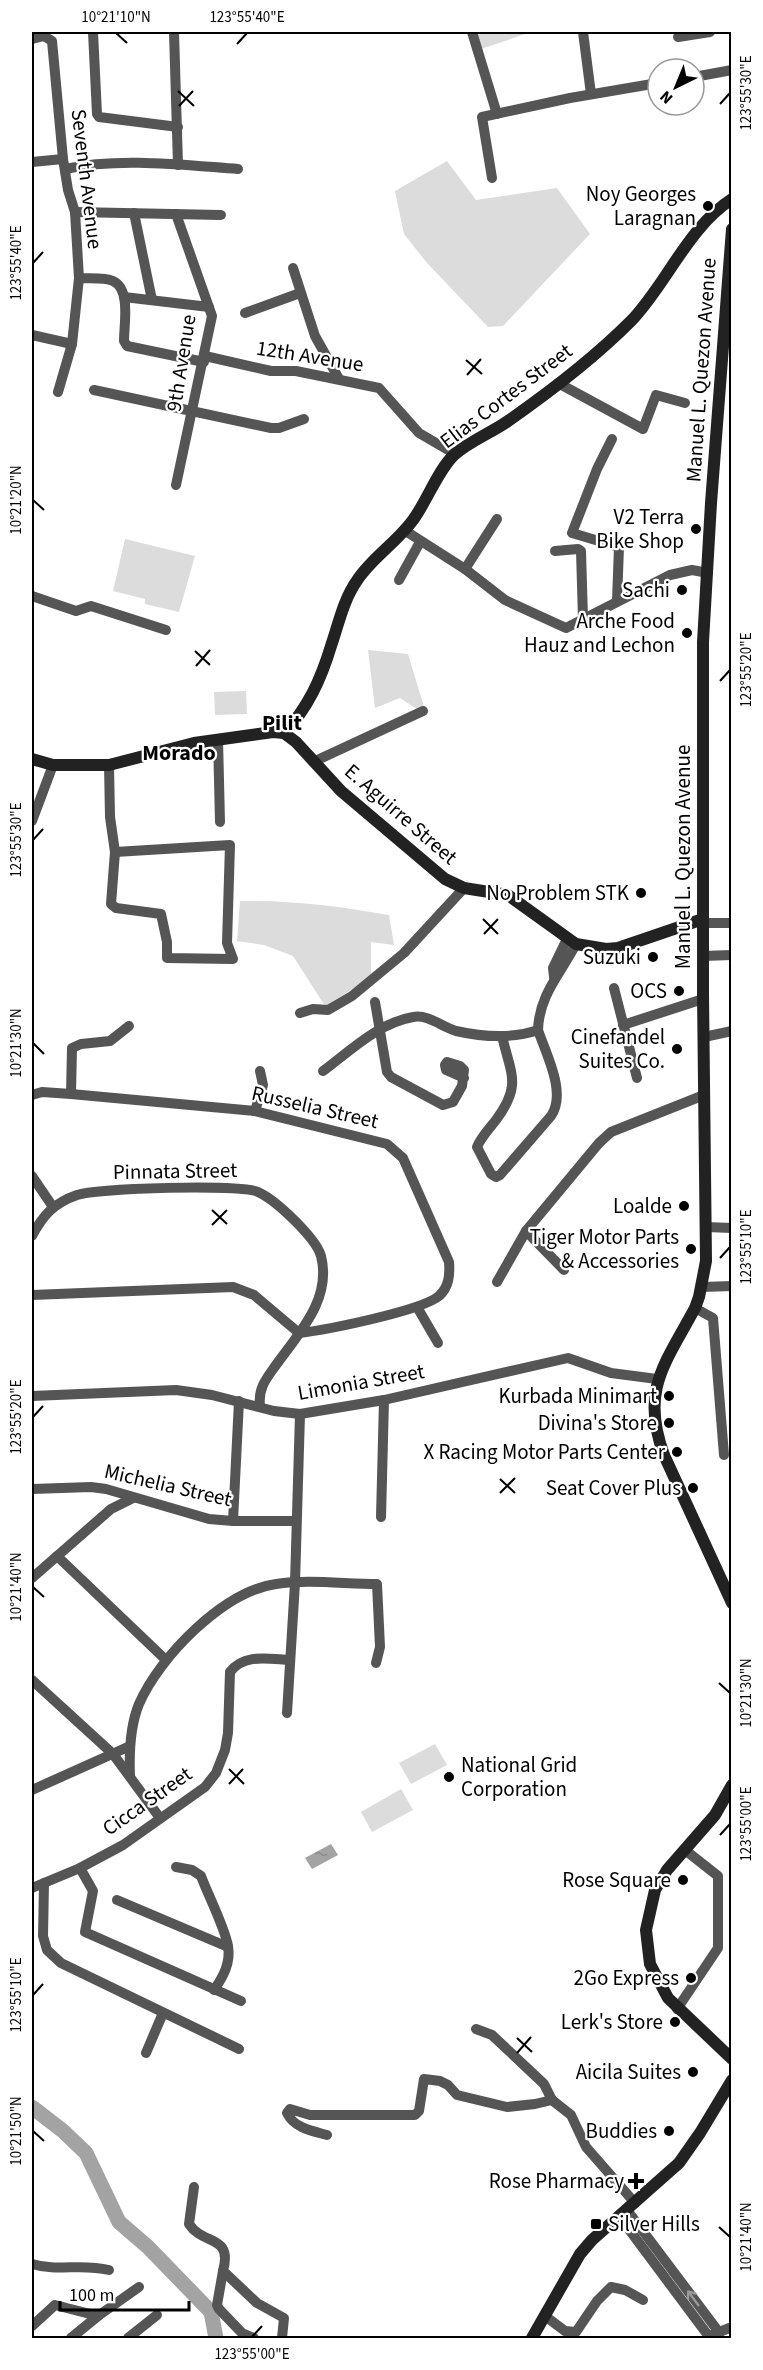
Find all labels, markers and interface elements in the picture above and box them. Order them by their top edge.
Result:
text: 10°21'10"N [81,7,151,28]
text: 123°55'40"E [209,7,285,28]
text: 123°55'30"E [736,55,757,131]
north arrow [646,57,706,117]
text: N [655,86,678,109]
street label: Seventh Avenue [64,107,110,251]
place label: Noy Georges Laragnan [586,179,696,233]
marker: Noy Georges Laragnan [701,199,715,213]
text: 123°55'40"E [6,225,27,301]
street label: Manuel L. Quezon Avenue [678,257,724,483]
street label: 9th Avenue [159,312,203,414]
street label: 12th Avenue [254,333,366,379]
street label: Elias Cortes Street [434,336,578,456]
text: 10°21'20"N [6,465,27,535]
place label: V2 Terra Bike Shop [596,502,684,556]
marker: V2 Terra Bike Shop [689,522,703,536]
place label: Sachi [622,575,670,605]
marker: Sachi [675,583,689,597]
place label: Arche Food Hauz and Lechon [524,606,675,660]
marker: Arche Food Hauz and Lechon [680,626,694,640]
text: 123°55'20"E [736,632,757,708]
district label: Pilit [262,707,303,739]
district label: Morado [142,737,216,769]
street label: Manuel L. Quezon Avenue [668,745,698,969]
street label: E. Aguirre Street [338,757,464,871]
text: 123°55'30"E [6,802,27,878]
place label: No Problem STK [486,878,630,908]
marker: No Problem STK [634,886,648,900]
place label: Suzuki [583,942,641,972]
marker: Suzuki [646,950,660,964]
place label: OCS [630,976,667,1006]
marker: OCS [672,984,686,998]
text: 10°21'30"N [6,1008,27,1078]
place label: Cinefandel Suites Co. [571,1022,665,1076]
marker: Cinefandel Suites Co. [670,1042,684,1056]
street label: Russelia Street [249,1078,381,1136]
street label: Pinnata Street [113,1155,237,1187]
place label: Loalde [613,1191,672,1221]
marker: Loalde [677,1199,691,1213]
text: 123°55'10"E [736,1209,757,1285]
place label: Tiger Motor Parts & Accessories [530,1222,679,1276]
marker: Tiger Motor Parts & Accessories [684,1242,698,1256]
street label: Limonia Street [295,1356,427,1408]
text: 123°55'20"E [6,1379,27,1455]
place label: Kurbada Minimart [499,1381,657,1411]
marker: Kurbada Minimart [662,1389,676,1403]
place label: Divina's Store [538,1408,657,1438]
marker: Divina's Store [662,1416,676,1430]
place label: X Racing Motor Parts Center [423,1437,666,1467]
marker: X Racing Motor Parts Center [670,1445,684,1459]
street label: Michelia Street [101,1456,235,1514]
place label: Seat Cover Plus [546,1473,681,1503]
marker: Seat Cover Plus [686,1481,700,1495]
text: 10°21'40"N [6,1552,27,1622]
text: 10°21'30"N [736,1658,757,1728]
place label: National Grid Corporation [461,1750,577,1804]
street label: Cicca Street [96,1759,198,1843]
marker: National Grid Corporation [442,1770,456,1784]
text: 123°55'00"E [736,1786,757,1862]
place label: Rose Square [562,1865,671,1895]
marker: Rose Square [676,1873,690,1887]
text: 123°55'10"E [6,1957,27,2033]
place label: 2Go Express [573,1963,679,1993]
marker: 2Go Express [684,1971,698,1985]
place label: Lerk's Store [561,2007,663,2037]
marker: Lerk's Store [668,2015,682,2029]
place label: Aicila Suites [576,2057,681,2087]
marker: Aicila Suites [686,2065,700,2079]
text: 10°21'50"N [6,2096,27,2166]
place label: Buddies [586,2116,657,2146]
marker: Buddies [662,2124,676,2138]
place label: Rose Pharmacy [489,2166,624,2196]
marker: Rose Pharmacy [629,2174,643,2188]
text: 10°21'40"N [736,2202,757,2272]
place label: Silver Hills [608,2209,700,2239]
marker: Silver Hills [589,2217,603,2231]
scale bar [60,2274,189,2312]
text: 100 m [69,2283,114,2308]
one-way arrow [687,2291,699,2307]
text: 123°55'00"E [214,2344,290,2365]

